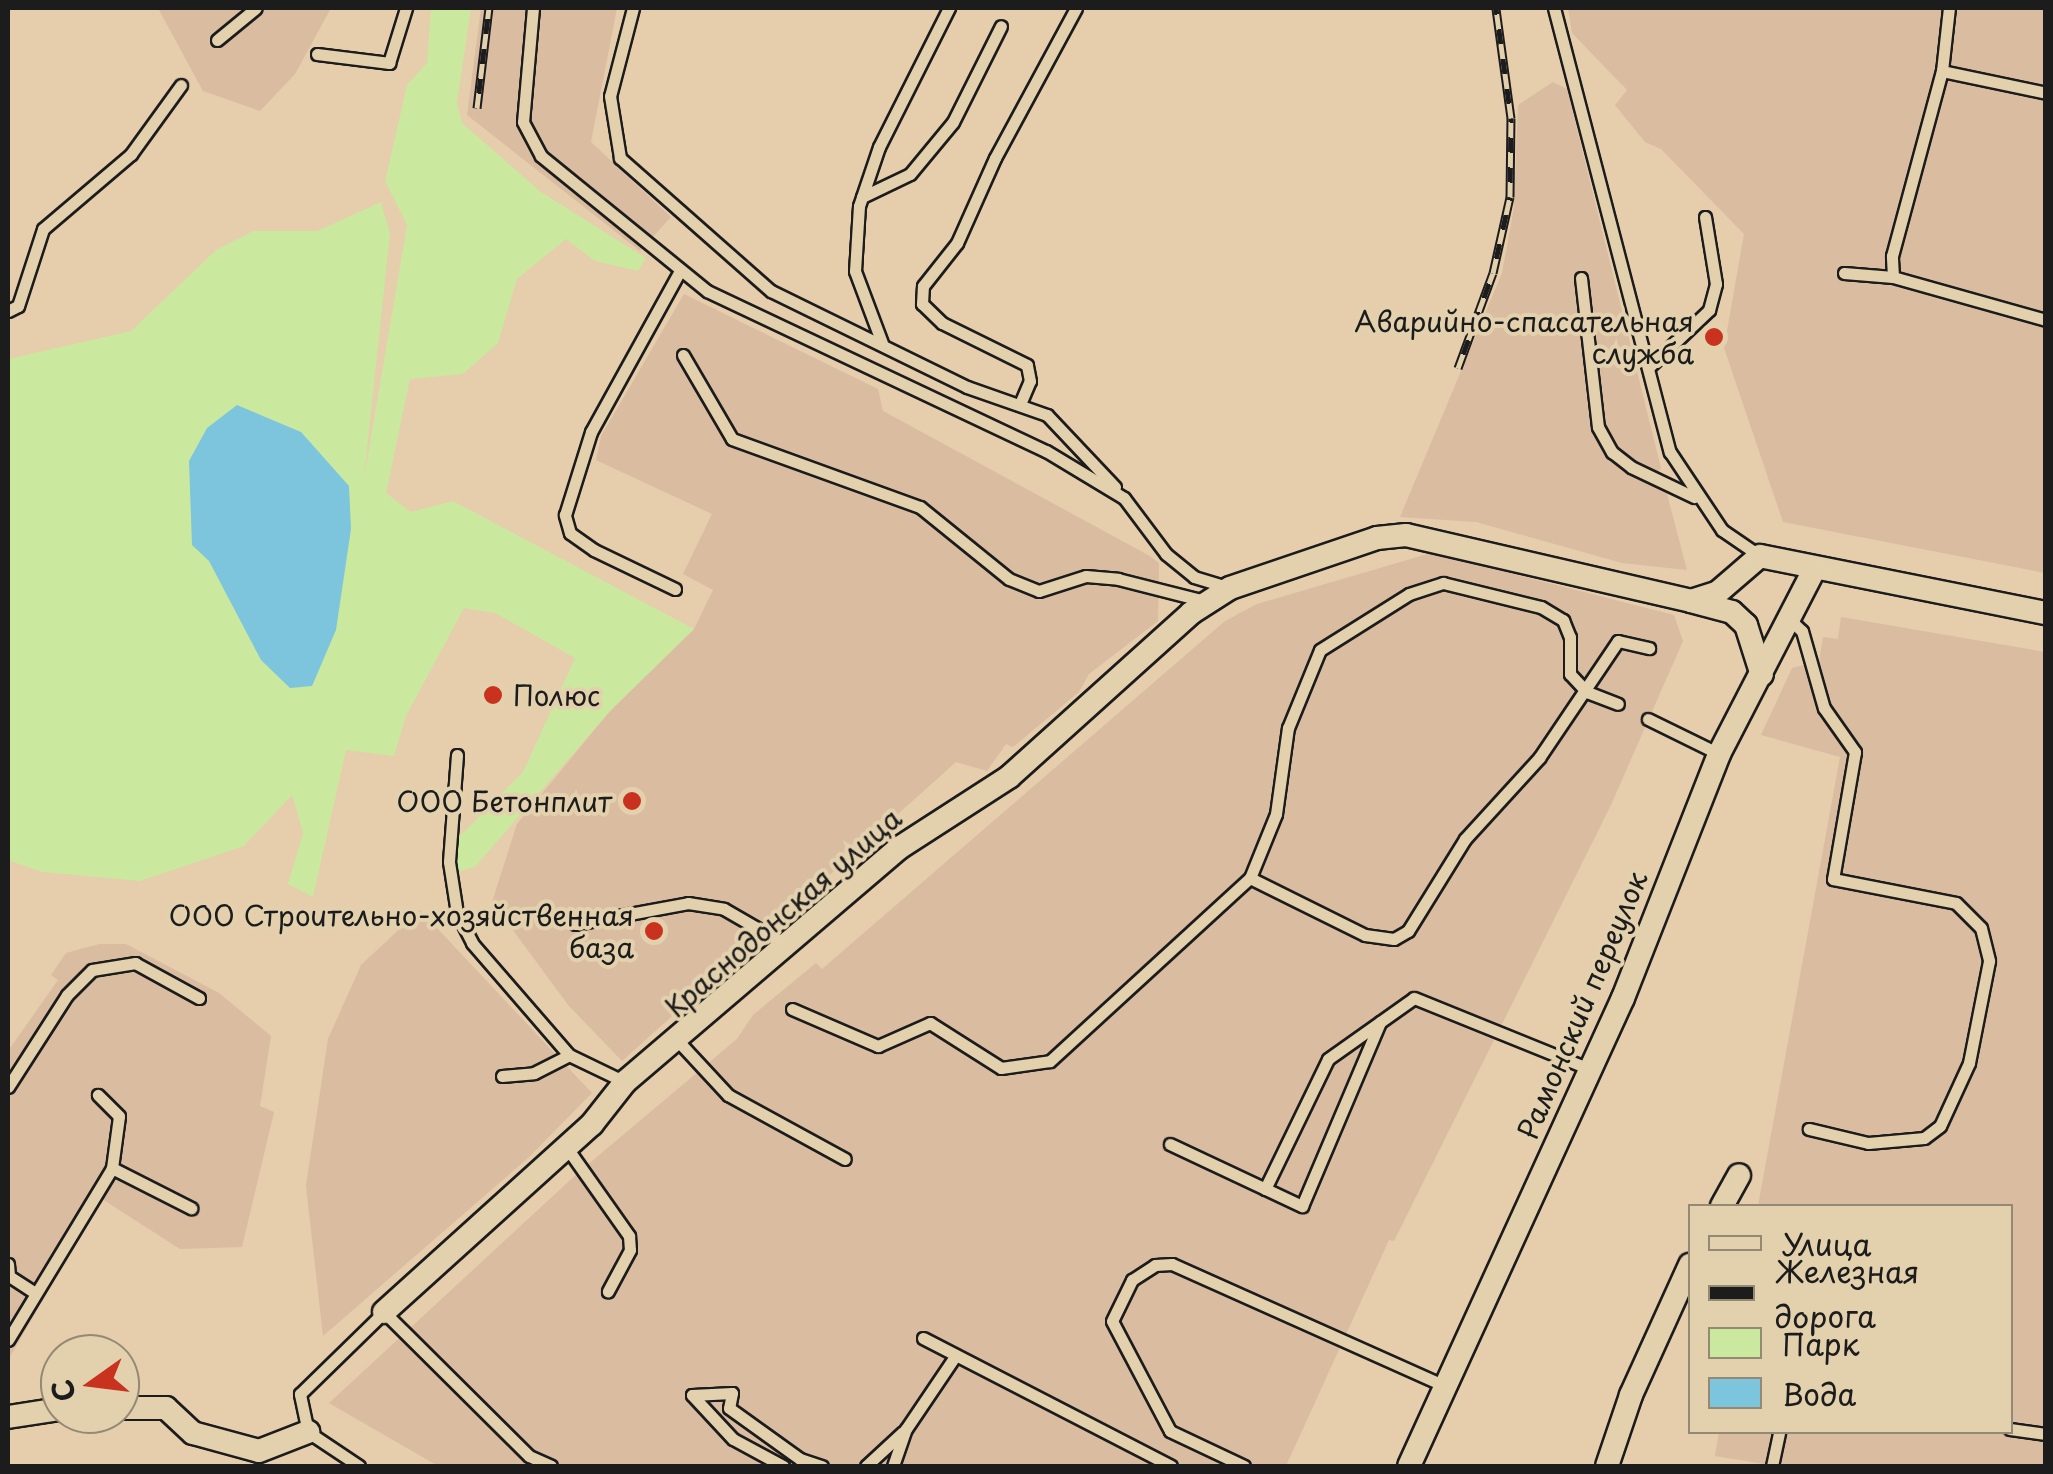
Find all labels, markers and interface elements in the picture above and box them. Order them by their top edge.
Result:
place label: Аварийно-спасательная служба [1354,304,1694,370]
marker: Аварийно-спасательная служба [1703,326,1725,348]
place label: Полюс [513,678,600,712]
marker: Полюс [482,684,504,706]
place label: ООО Бетонплит [394,784,612,818]
marker: ООО Бетонплит [621,790,643,812]
street label: Краснодонская улица [658,800,908,1024]
street label: Рамонский переулок [1510,866,1654,1144]
place label: ООО Строительно-хозяйственная база [167,898,634,964]
marker: ООО Строительно-хозяйственная база [643,920,665,942]
legend [1688,1204,2013,1434]
text: Улица [1782,1221,1871,1266]
text: Железная дорога [1775,1248,1920,1338]
text: Парк [1782,1321,1859,1366]
north arrow [40,1334,140,1434]
text: Вода [1782,1371,1856,1416]
text: С [39,1375,86,1406]

